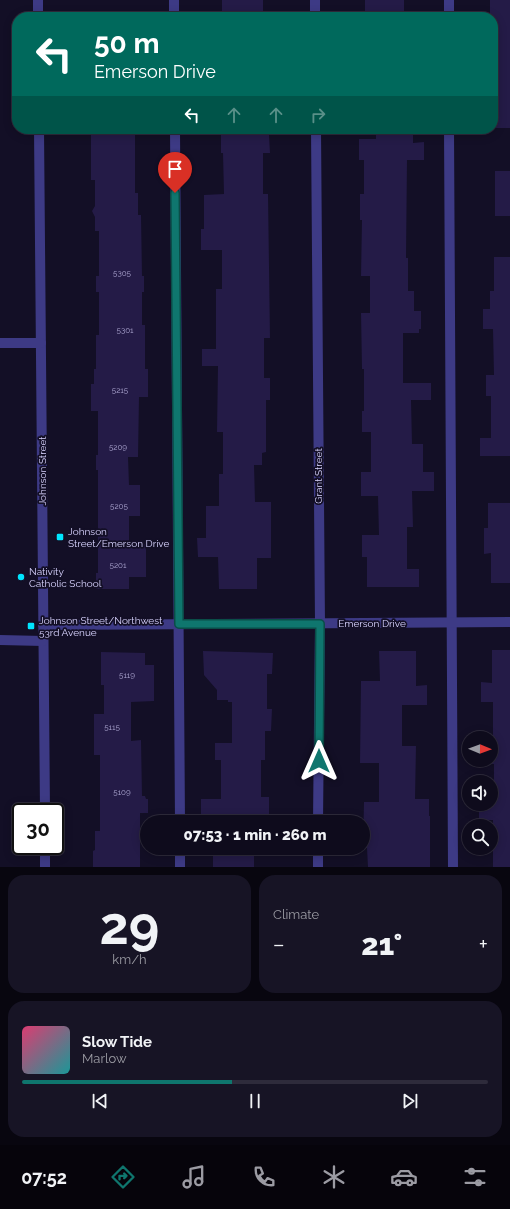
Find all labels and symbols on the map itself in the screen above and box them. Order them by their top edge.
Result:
pin [158,152,192,193]
house number: 5305 [113,268,132,278]
house number: 5301 [117,325,134,335]
house number: 5215 [112,385,129,395]
street label: Johnson Street [37,436,48,506]
house number: 5209 [109,442,127,452]
street label: Grant Street [313,448,324,504]
house number: 5205 [110,501,129,511]
place label: Johnson Street/Emerson Drive [68,526,170,549]
marker: Johnson Street/Emerson Drive [55,532,65,542]
house number: 5201 [110,560,127,570]
place label: Nativity Catholic School [29,566,102,589]
marker: Nativity Catholic School [16,572,26,582]
place label: Johnson Street/Northwest 53rd Avenue [39,615,163,638]
street label: Emerson Drive [338,618,406,629]
marker: Johnson Street/Northwest 53rd Avenue [26,621,36,631]
house number: 5119 [119,670,135,680]
house number: 5115 [104,722,120,732]
north arrow [462,731,498,767]
position arrow [298,740,340,782]
house number: 5109 [113,787,131,797]
speed limit sign: 30 [12,803,64,855]

